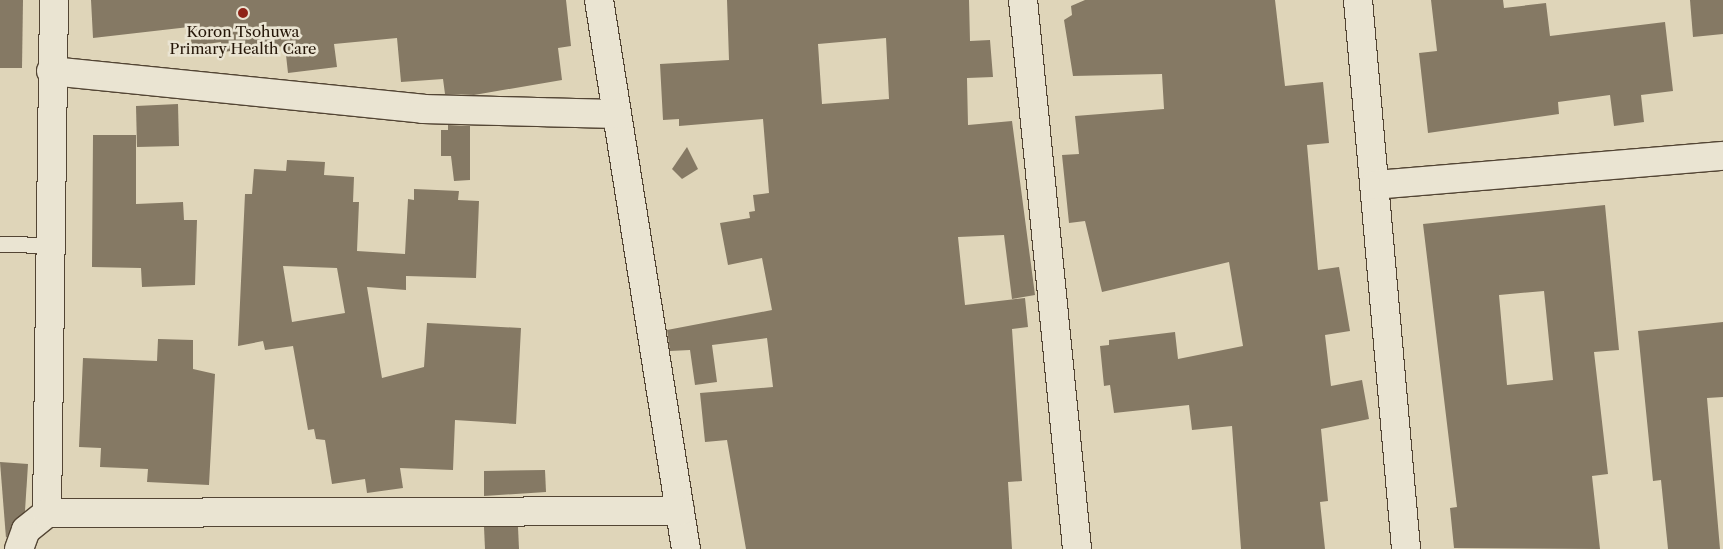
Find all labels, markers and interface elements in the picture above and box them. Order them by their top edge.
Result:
marker: Koron Tsohuwa Primary Health Care [236,6,250,20]
place label: Koron Tsohuwa Primary Health Care [169,22,317,57]

